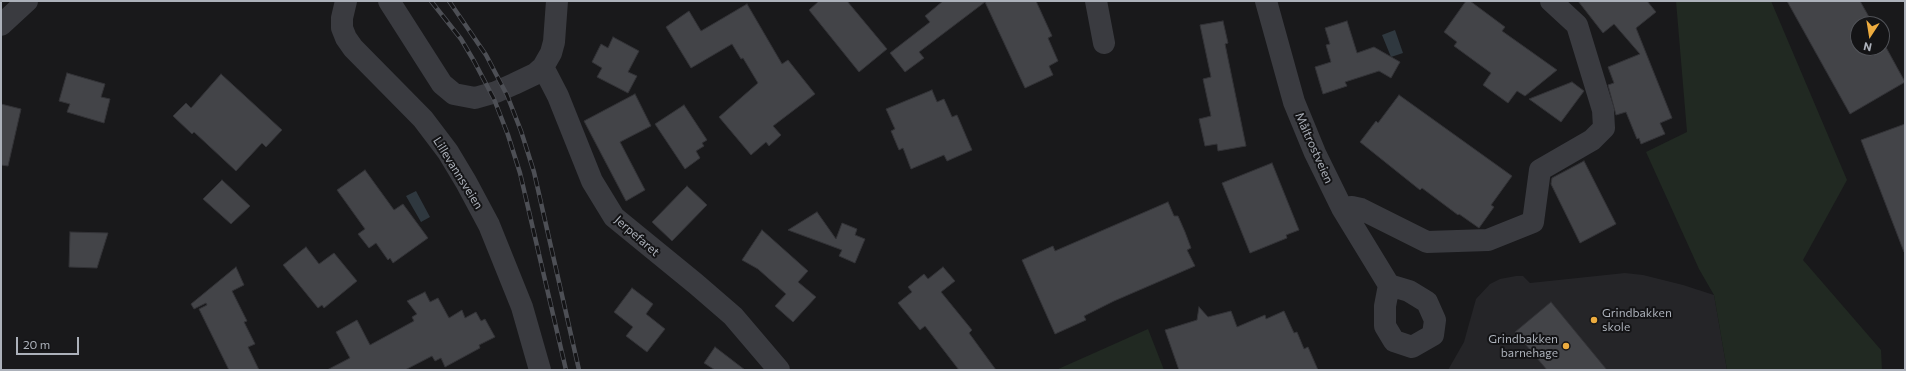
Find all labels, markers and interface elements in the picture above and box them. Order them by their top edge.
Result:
north arrow [1850,16,1890,56]
text: N [1862,40,1873,54]
street label: Måltrostveien [1292,110,1336,186]
street label: Lillevannsveien [430,134,486,212]
street label: Jerpefaret [612,213,662,259]
place label: Grindbakken skole [1602,306,1672,334]
marker: Grindbakken skole [1589,315,1599,325]
scale bar [18,329,81,355]
place label: Grindbakken barnehage [1488,332,1558,360]
text: 20 m [23,337,50,351]
marker: Grindbakken barnehage [1561,341,1571,351]

